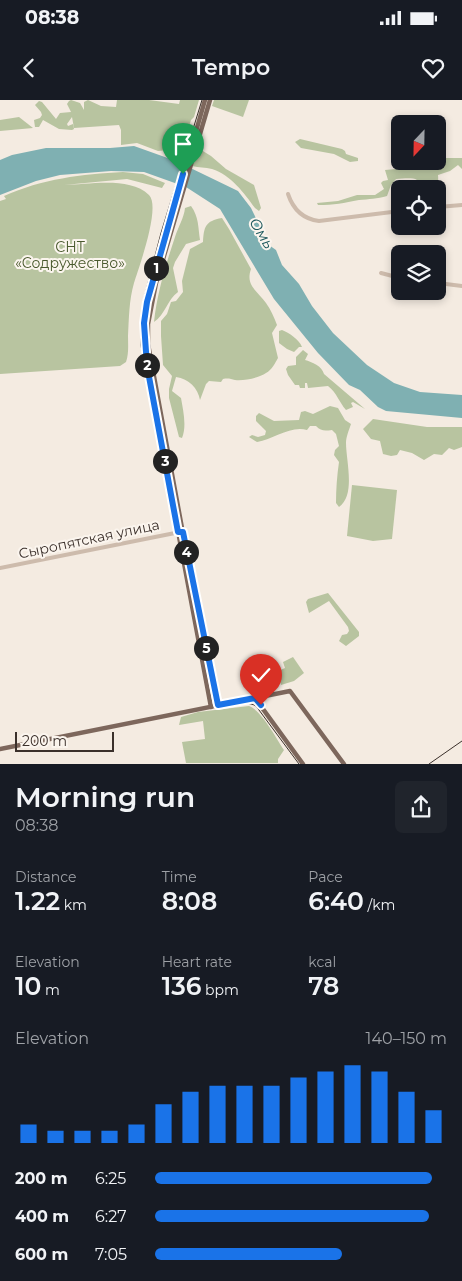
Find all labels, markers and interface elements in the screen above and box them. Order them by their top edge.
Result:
text: 08:38 [25,6,79,29]
icon: back [15,54,43,82]
text: Tempo [192,54,270,81]
icon: heart [419,54,447,82]
north arrow [391,115,446,170]
map controls [391,115,446,300]
pin [162,123,204,174]
icon: arrive [169,130,197,158]
button: locate [391,180,446,235]
water label: Омь [245,214,279,252]
park label: СНТ «Содружество» [15,238,125,272]
button: layers [391,245,446,300]
pin: 1 [144,256,168,280]
text: 1 [154,259,159,277]
pin: 2 [134,352,160,378]
text: 2 [143,356,152,374]
pin: 3 [152,448,178,474]
text: 3 [161,452,170,470]
street label: Сыропятская улица [17,515,161,563]
pin: 4 [174,540,198,564]
text: 4 [182,543,191,561]
pin: 5 [194,636,218,660]
text: 5 [202,639,211,657]
pin [240,654,282,705]
icon: check [247,661,275,689]
scale bar [15,728,114,752]
text: 200 m [22,732,67,750]
text: Morning run [15,780,195,814]
button: share [395,781,447,833]
text: 08:38 [15,816,58,835]
text: Distance [15,868,77,886]
text: Time [162,868,197,886]
text: Pace [308,868,343,886]
text: 1.22 [15,886,60,916]
text: 8:08 [162,886,217,916]
text: 6:40 [308,886,364,916]
text: km [60,896,87,914]
text: /km [364,896,395,914]
text: Elevation [15,953,80,971]
text: Heart rate [162,953,232,971]
text: kcal [308,953,336,971]
text: 10 [15,971,41,1001]
text: 136 [162,971,201,1001]
text: 78 [308,971,339,1001]
text: m [41,981,60,999]
text: bpm [201,981,239,999]
text: Elevation [15,1029,89,1048]
text: 140–150 m [366,1029,447,1048]
text: 200 m [15,1169,67,1188]
text: 6:25 [95,1169,126,1188]
text: 400 m [15,1207,69,1226]
text: 6:27 [95,1207,127,1226]
text: 600 m [15,1245,68,1264]
text: 7:05 [95,1245,127,1264]

